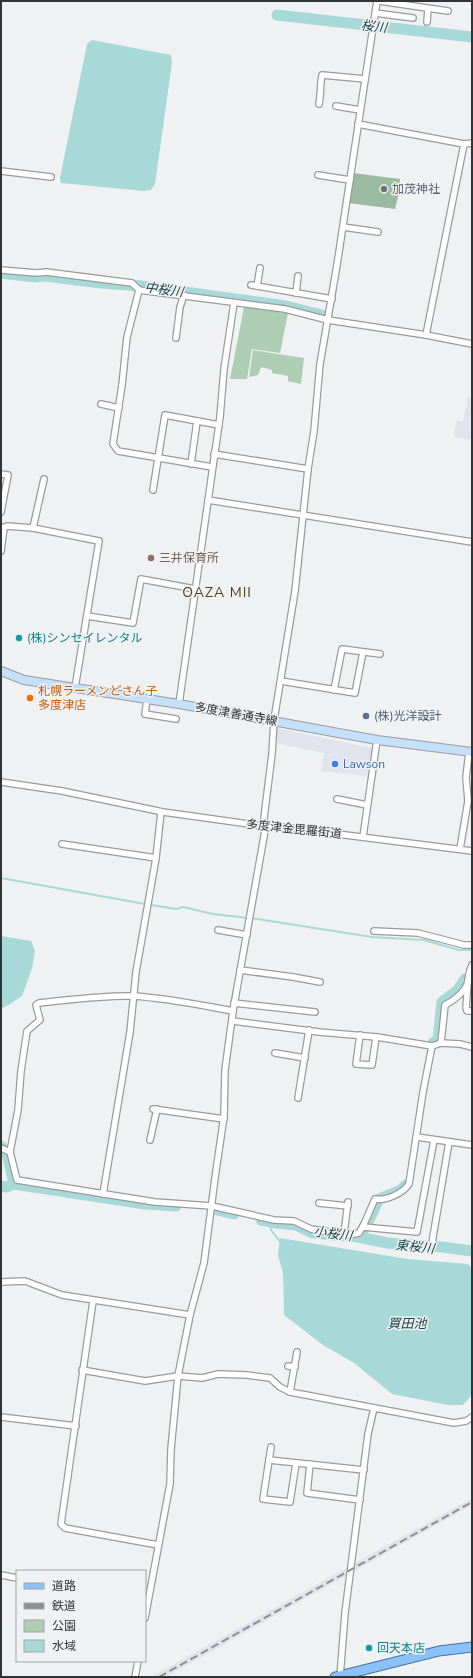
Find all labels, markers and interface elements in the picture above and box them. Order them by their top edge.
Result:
water label: 桜川 [360,17,390,38]
place label: 加茂神社 [392,181,440,197]
marker: 加茂神社 [379,184,389,194]
water label: 中桜川 [143,278,186,302]
place label: 三井保育所 [159,550,219,566]
marker: 三井保育所 [146,553,156,563]
district label: OAZA MII [182,583,252,602]
place label: (株)シンセイレンタル [27,630,143,646]
marker: (株)シンセイレンタル [14,633,24,643]
place label: 札幌ラーメンどさん子 多度津店 [38,683,157,713]
marker: 札幌ラーメンどさん子 多度津店 [25,693,35,703]
street label: 多度津善通寺線 [193,699,279,729]
place label: (株)光洋設計 [374,708,442,724]
marker: (株)光洋設計 [361,711,371,721]
place label: Lawson [343,756,385,772]
marker: Lawson [330,759,340,769]
street label: 多度津金毘羅街道 [245,816,343,842]
water label: 小桜川 [312,1223,355,1246]
water label: 東桜川 [395,1236,437,1258]
water label: 買田池 [387,1315,428,1333]
legend [16,1570,146,1662]
text: 道路 [52,1578,76,1594]
text: 鉄道 [52,1598,76,1614]
text: 公園 [52,1618,76,1634]
text: 水域 [52,1638,76,1654]
place label: 回天本店 [377,1640,425,1656]
marker: 回天本店 [364,1643,374,1653]

